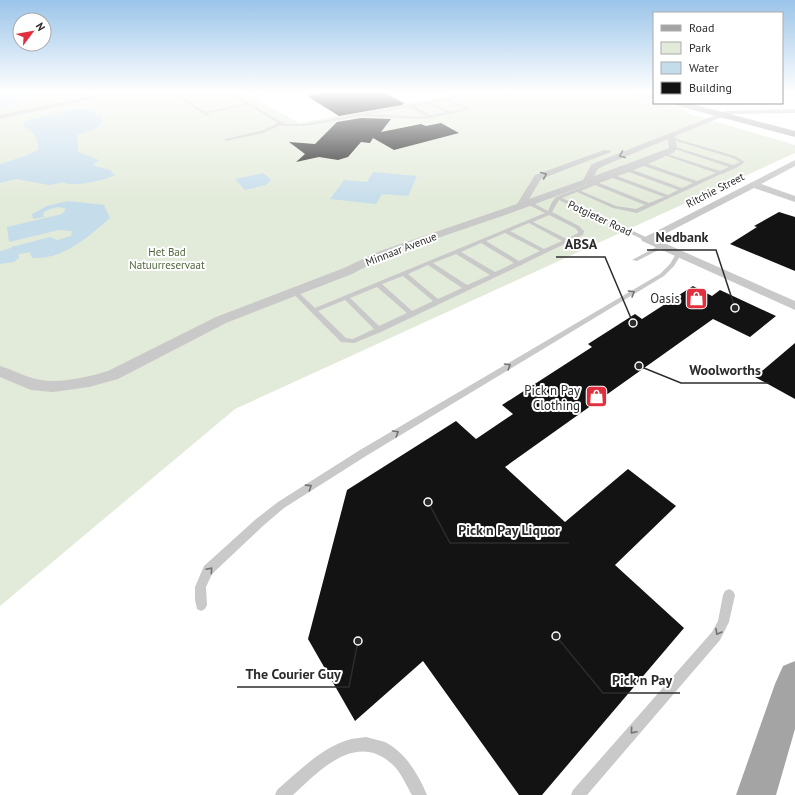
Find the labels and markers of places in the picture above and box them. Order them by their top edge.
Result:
callout: Nedbank [647,224,716,250]
callout: ABSA [556,231,605,257]
shop icon: Oasis [683,285,709,311]
place label: Oasis [650,290,680,307]
callout: Woolworths [681,357,769,383]
place label: Pick n Pay Clothing [524,382,580,414]
shop icon: Pick n Pay Clothing [583,384,609,410]
callout: Pick n Pay Liquor [450,517,569,543]
callout: The Courier Guy [237,661,349,687]
callout: Pick n Pay [603,667,680,693]

